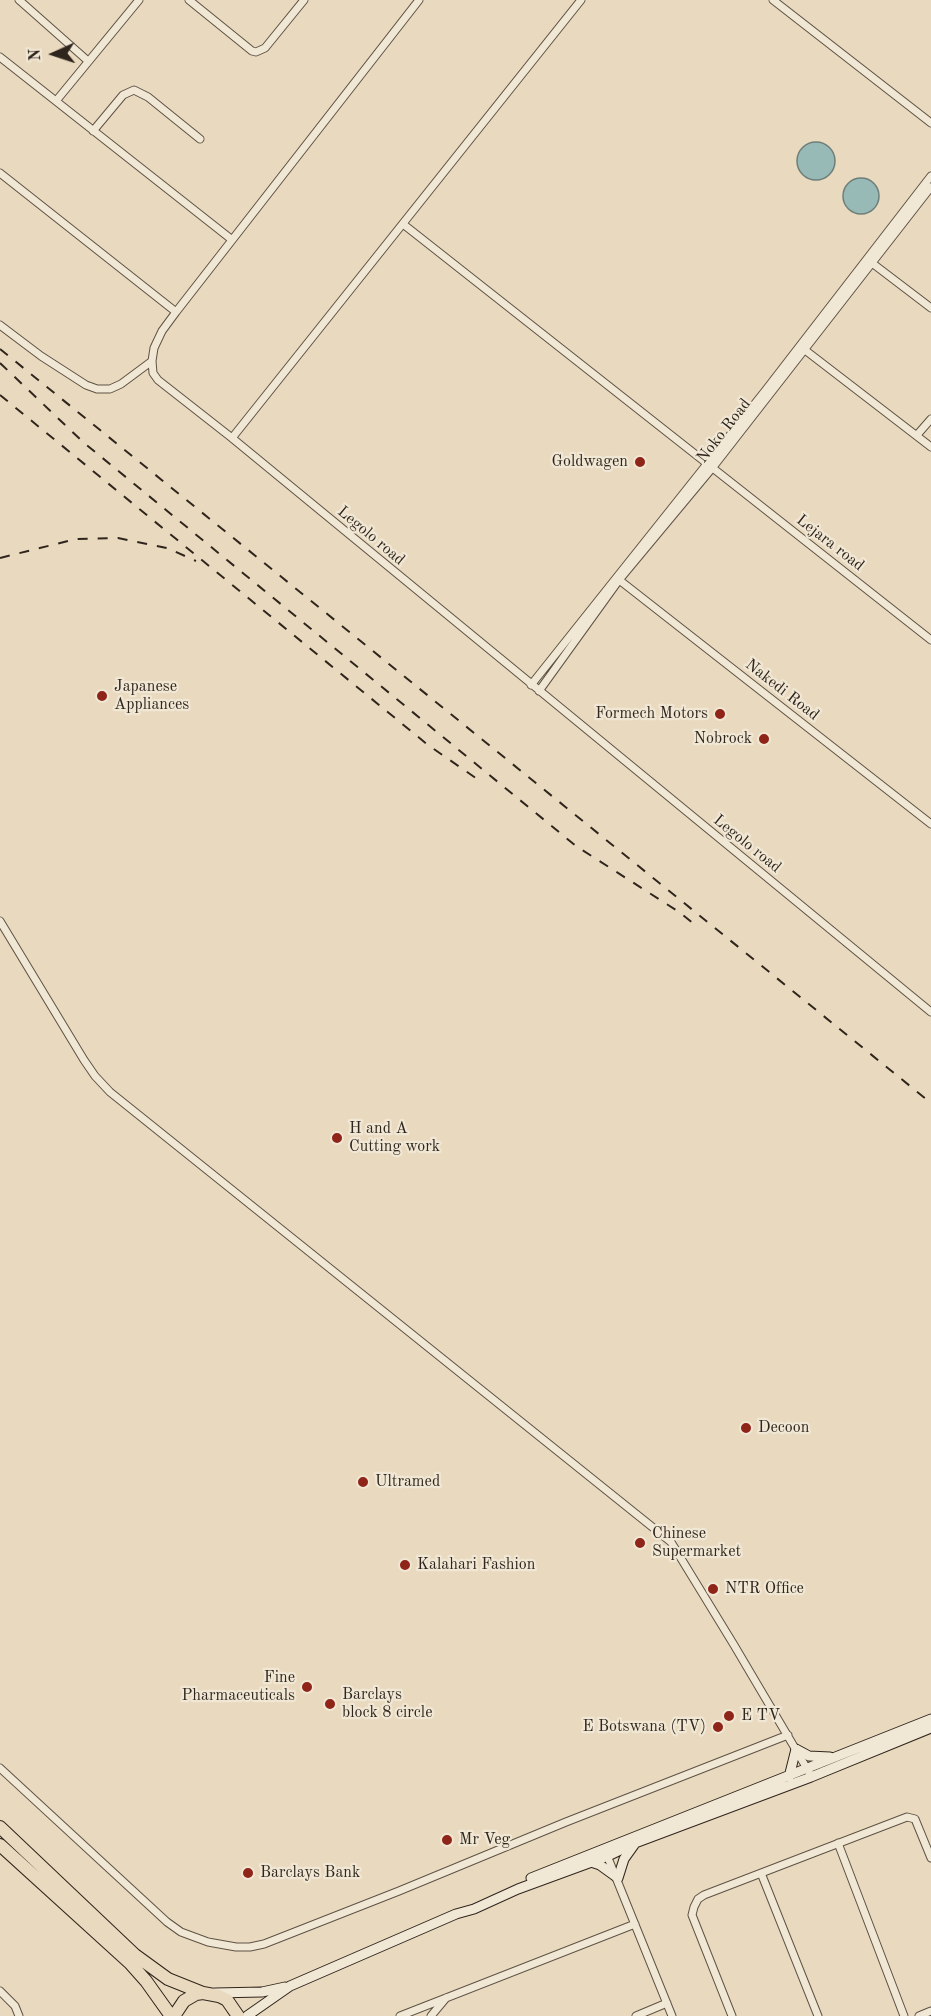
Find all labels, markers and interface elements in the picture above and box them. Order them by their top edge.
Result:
north arrow [24,24,84,84]
text: N [28,48,44,61]
street label: Noko Road [693,395,755,467]
place label: Goldwagen [551,452,628,472]
marker: Goldwagen [633,455,647,469]
street label: Legolo road [333,502,409,570]
street label: Lejara road [792,511,868,575]
street label: Nakedi Road [741,655,823,725]
place label: Japanese Appliances [114,677,189,715]
marker: Japanese Appliances [95,689,109,703]
place label: Formech Motors [595,704,708,724]
marker: Formech Motors [713,707,727,721]
place label: Nobrock [694,729,752,749]
marker: Nobrock [757,732,771,746]
street label: Legolo road [709,811,785,877]
place label: H and A Cutting work [349,1119,440,1157]
marker: H and A Cutting work [330,1131,344,1145]
place label: Decoon [758,1418,809,1438]
marker: Decoon [739,1421,753,1435]
place label: Ultramed [375,1472,440,1492]
marker: Ultramed [356,1475,370,1489]
place label: Chinese Supermarket [652,1524,741,1562]
marker: Chinese Supermarket [633,1536,647,1550]
place label: Kalahari Fashion [417,1555,535,1575]
marker: Kalahari Fashion [398,1558,412,1572]
place label: NTR Office [725,1579,804,1599]
marker: NTR Office [706,1582,720,1596]
place label: Fine Pharmaceuticals [181,1668,295,1706]
marker: Fine Pharmaceuticals [300,1680,314,1694]
place label: Barclays block 8 circle [342,1685,432,1723]
marker: Barclays block 8 circle [323,1697,337,1711]
place label: E TV [741,1706,780,1726]
marker: E TV [722,1709,736,1723]
place label: E Botswana (TV) [583,1717,706,1737]
marker: E Botswana (TV) [711,1720,725,1734]
place label: Mr Veg [459,1830,510,1850]
marker: Mr Veg [440,1833,454,1847]
place label: Barclays Bank [260,1863,360,1883]
marker: Barclays Bank [241,1866,255,1880]

